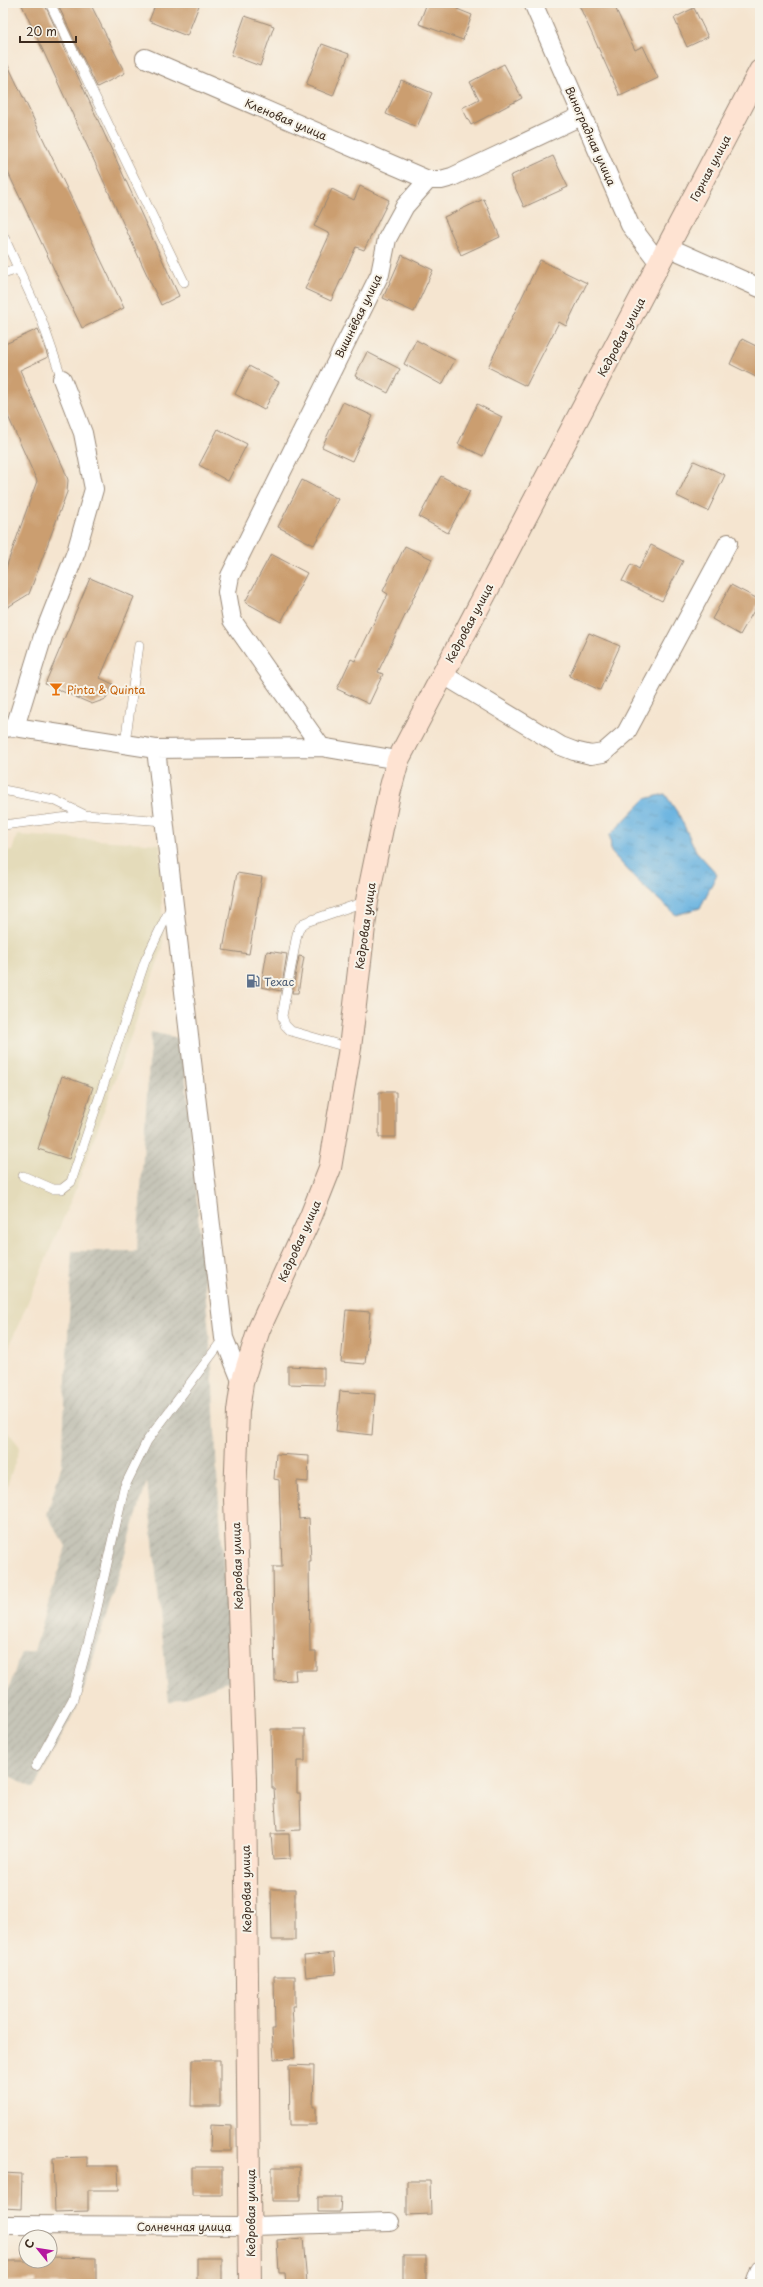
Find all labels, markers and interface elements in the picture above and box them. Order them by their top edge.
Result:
scale bar [20,18,76,44]
text: 20 m [26,22,57,40]
street label: Виноградная улица [561,84,621,188]
street label: Кленовая улица [242,94,330,144]
street label: Горная улица [685,132,735,204]
street label: Вишнёвая улица [330,271,386,361]
street label: Кедровая улица [593,294,649,380]
street label: Кедровая улица [441,580,497,666]
bar icon: Pinta & Quinta [48,681,64,697]
place label: Pinta & Quinta [67,681,145,698]
street label: Кедровая улица [350,881,380,971]
fuel station icon: Техас [245,973,261,989]
place label: Техас [264,973,295,990]
street label: Кедровая улица [273,1197,325,1285]
street label: Кедровая улица [227,1522,247,1610]
street label: Кедровая улица [237,1845,255,1933]
street label: Кедровая улица [242,2169,259,2257]
street label: Солнечная улица [137,2218,231,2235]
north arrow [18,2229,58,2269]
text: С [19,2236,38,2252]

